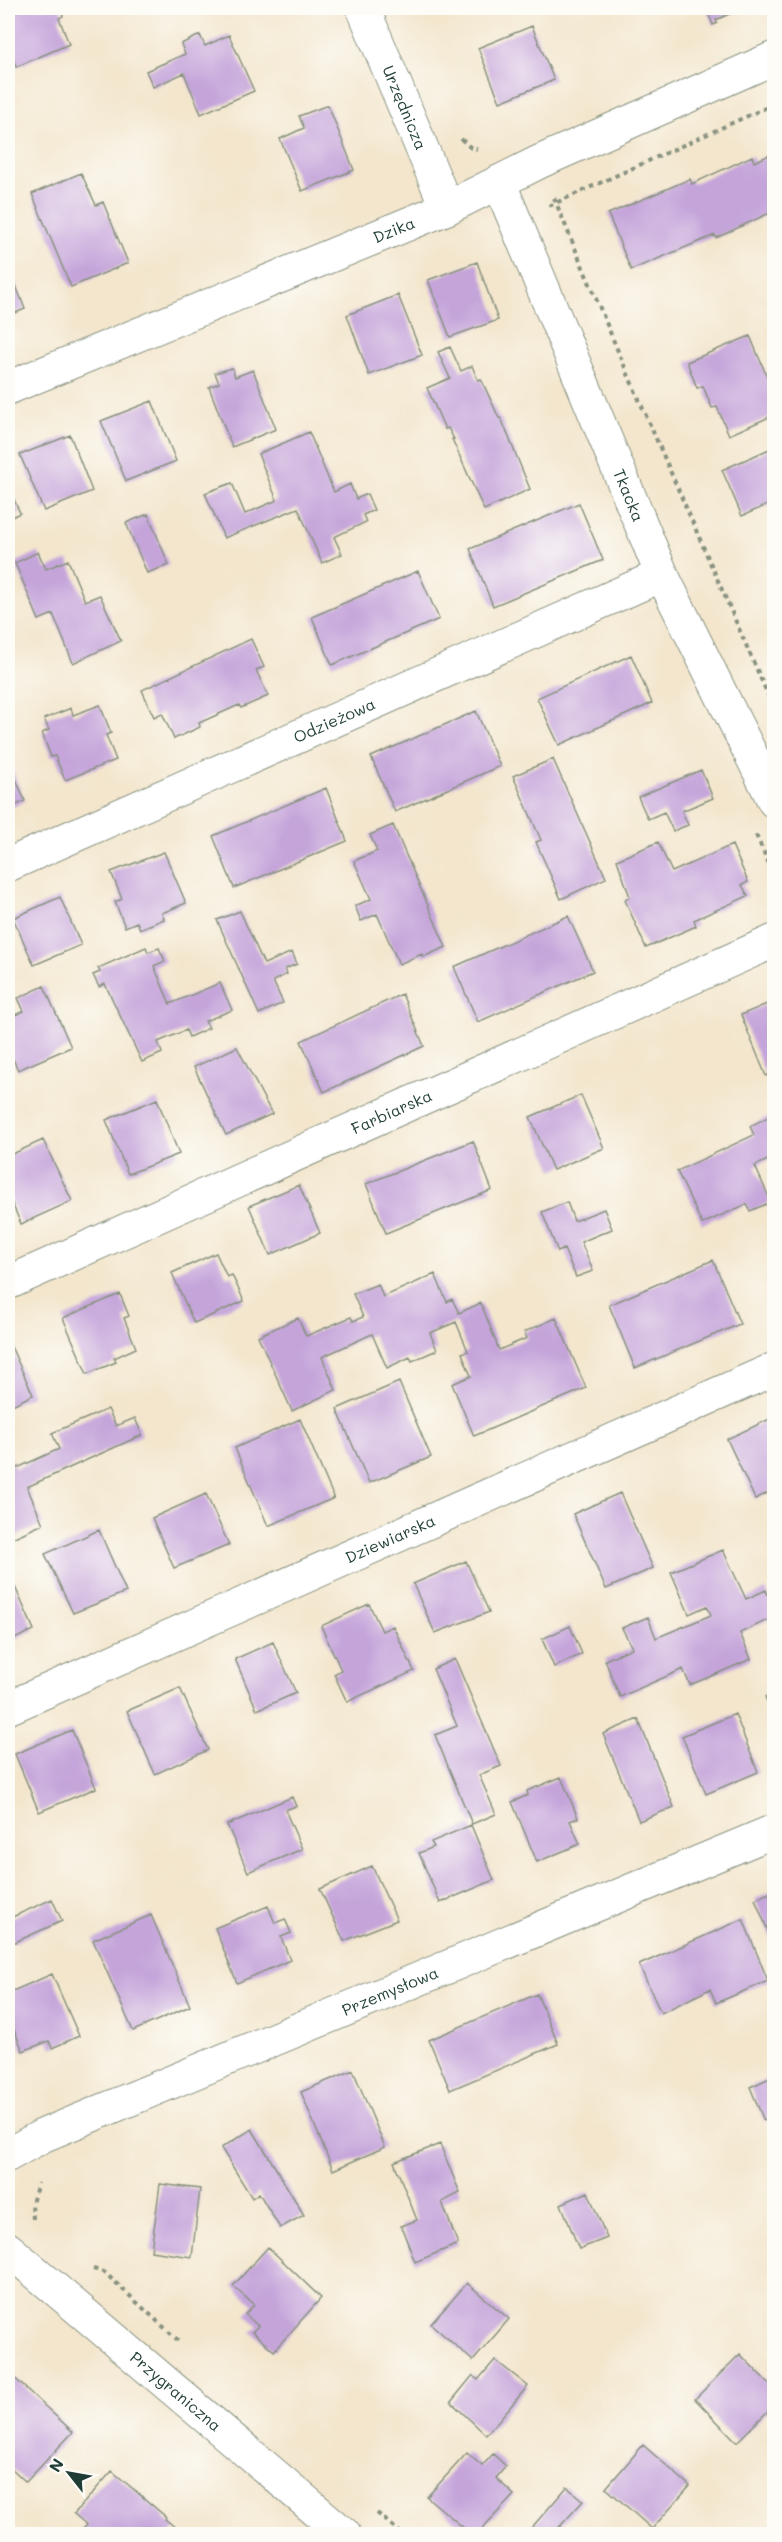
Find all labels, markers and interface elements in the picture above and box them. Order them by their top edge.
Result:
street label: Urzędnicza [378,62,432,153]
street label: Dzika [370,211,418,247]
street label: Tkacka [609,465,650,525]
street label: Odzieżowa [290,693,378,747]
street label: Farbiarska [348,1084,435,1139]
street label: Dziewiarska [342,1509,438,1567]
street label: Przemysłowa [339,1961,441,2020]
street label: Przygraniczna [126,2346,226,2436]
north arrow [39,2443,99,2503]
text: N [44,2454,68,2476]

